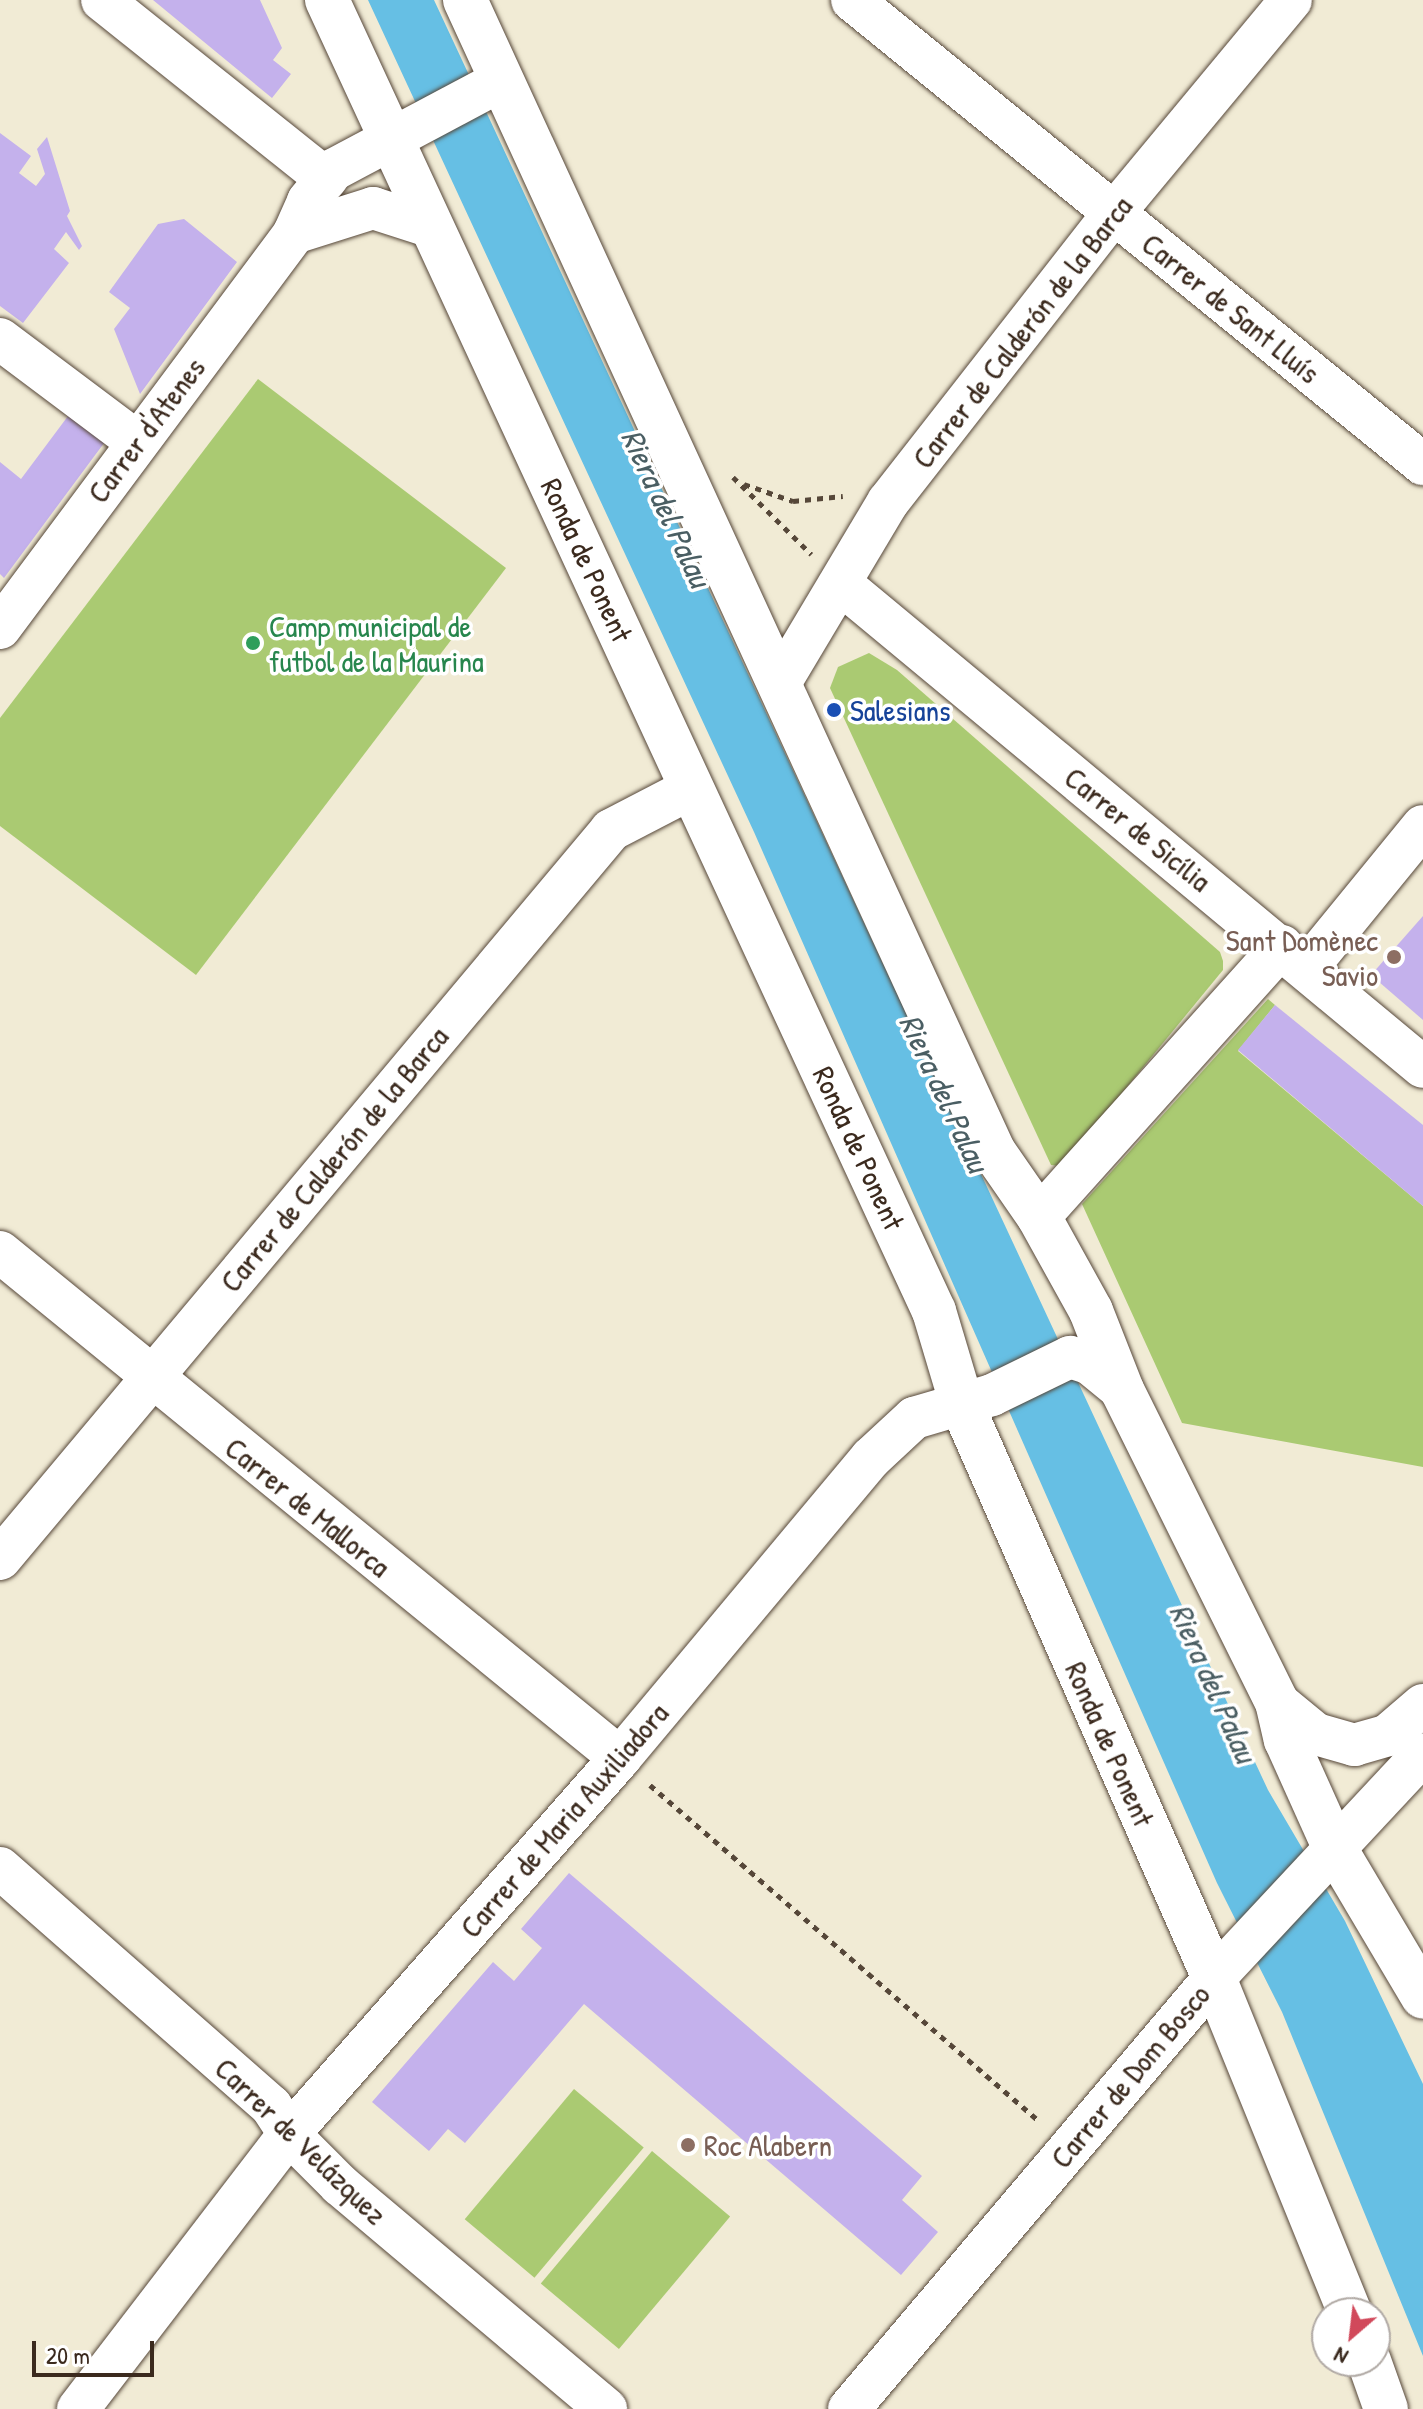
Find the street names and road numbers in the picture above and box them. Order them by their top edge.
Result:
street label: Carrer de Calderón de la Barca [905,189,1139,475]
street label: Carrer de Sant Lluís [1135,225,1327,391]
street label: Carrer d'Atenes [80,350,212,510]
street label: Ronda de Ponent [533,473,641,647]
street label: Carrer de Sicília [1058,759,1218,899]
street label: Carrer de Calderón de la Barca [212,1019,456,1299]
street label: Ronda de Ponent [805,1061,913,1235]
street label: Carrer de Mallorca [218,1430,398,1584]
street label: Ronda de Ponent [1058,1656,1162,1832]
street label: Carrer de Maria Auxiliadora [452,1695,676,1945]
street label: Carrer de Dom Bosco [1043,1977,1217,2175]
street label: Carrer de Velázquez [208,2050,394,2232]

